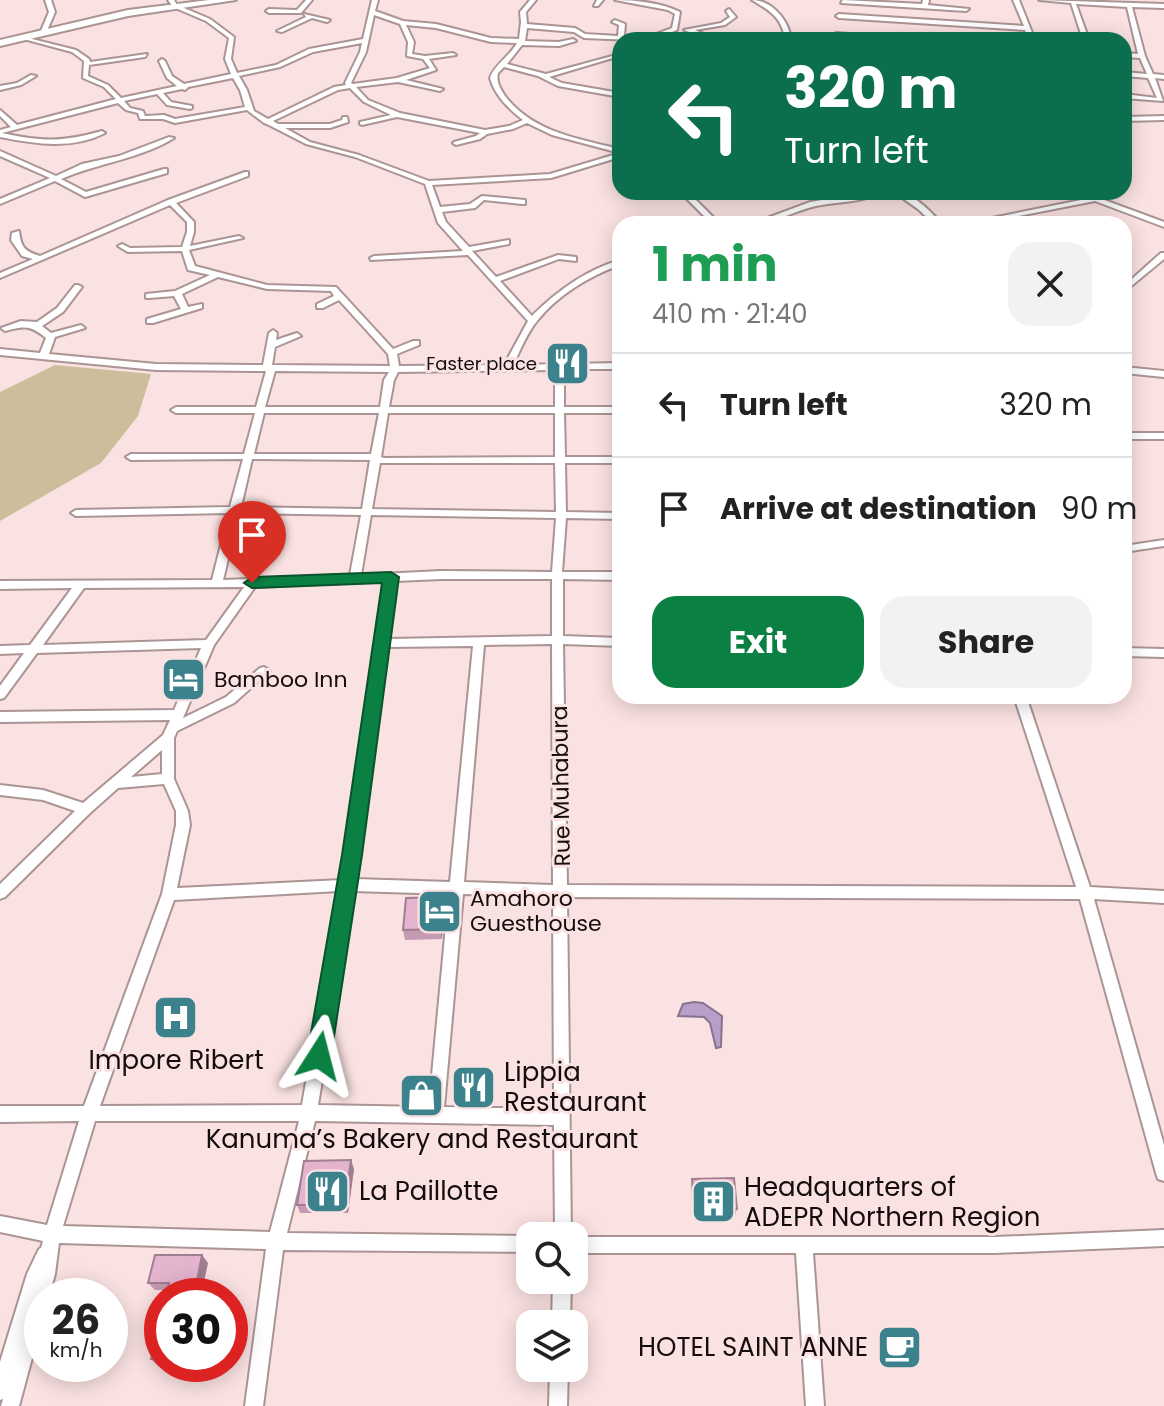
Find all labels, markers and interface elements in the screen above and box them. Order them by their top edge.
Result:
text: 320 m [784,49,958,128]
icon: left [652,64,756,168]
text: Turn left [784,125,929,176]
text: 1 min [652,231,778,298]
button: close [1008,242,1092,326]
text: 410 m · 21:40 [652,296,808,332]
restaurant icon: Faster place [544,339,592,387]
place label: Faster place [426,351,537,376]
icon: left [652,383,696,427]
text: Turn left [720,383,848,426]
text: 320 m [999,383,1092,426]
icon: arrive [652,487,696,531]
text: Arrive at destination [720,487,1037,530]
text: 90 m [1061,487,1137,530]
pin [218,501,286,583]
icon: arrive [230,513,274,557]
button: Exit [652,596,864,688]
button: Share [880,596,1092,688]
hotel icon: Bamboo Inn [159,655,207,703]
place label: Bamboo Inn [214,664,348,695]
street label: Rue Muhabura [544,705,578,867]
place label: Amahoro Guesthouse [470,883,602,939]
hotel icon: Amahoro Guesthouse [415,887,463,935]
hospital icon: Impore Ribert [152,993,200,1041]
position arrow [277,1014,361,1098]
place label: Impore Ribert [88,1042,264,1078]
place label: Lippia Restaurant [504,1054,647,1120]
restaurant icon: Lippia Restaurant [449,1063,497,1111]
shop icon: Kanuma’s Bakery and Restaurant [398,1072,446,1120]
place label: Kanuma’s Bakery and Restaurant [206,1121,638,1157]
restaurant icon: La Paillotte [304,1167,352,1215]
place label: Headquarters of ADEPR Northern Region [744,1169,1040,1235]
place label: La Paillotte [359,1173,498,1209]
building icon: Headquarters of ADEPR Northern Region [689,1178,737,1226]
map controls [516,1222,588,1382]
button: search [516,1222,588,1294]
speed limit sign: 30 [144,1278,248,1382]
text: 26 [52,1292,100,1348]
button: layers [516,1310,588,1382]
cafe icon: HOTEL SAINT ANNE [875,1323,923,1371]
place label: HOTEL SAINT ANNE [638,1329,868,1365]
text: km/h [49,1336,103,1364]

